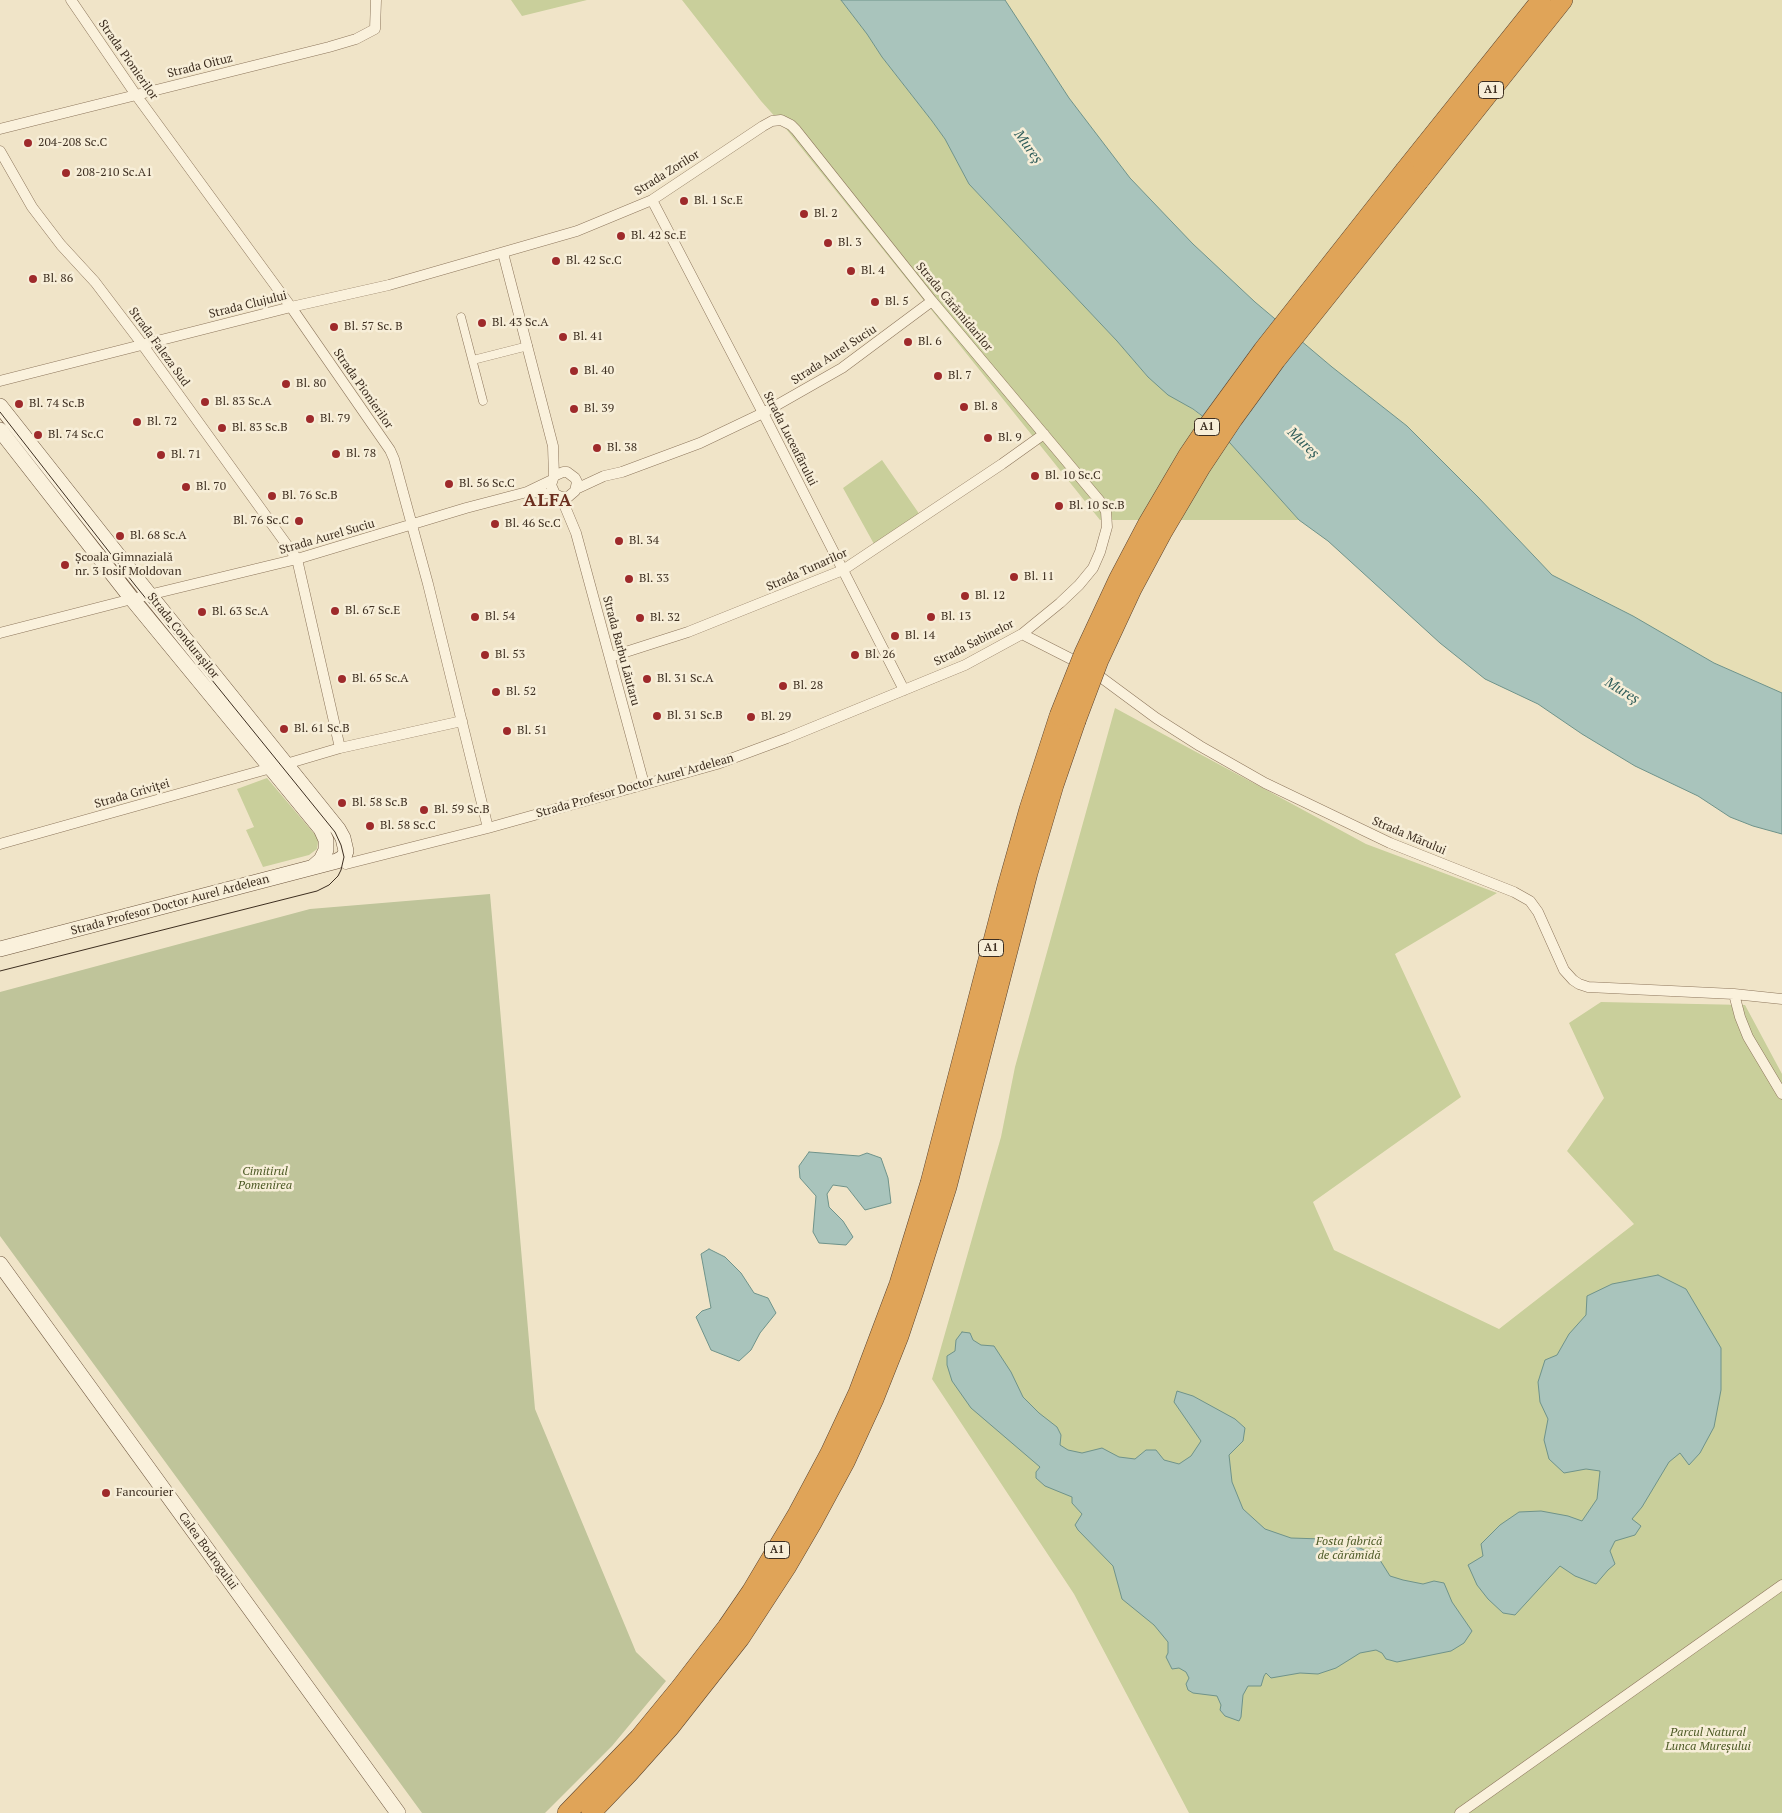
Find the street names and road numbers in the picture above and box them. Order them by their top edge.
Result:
street label: Strada Pionierilor [95,17,161,103]
street label: Strada Oituz [166,51,234,81]
road number: A1 [1478,82,1504,98]
street label: Strada Zorilor [632,147,702,199]
street label: Strada Cărămidarilor [913,260,995,354]
street label: Strada Clujului [208,288,288,322]
street label: Strada Faleza Sud [126,305,192,389]
street label: Strada Aurel Suciu [789,322,879,388]
street label: Strada Pionierilor [330,346,396,432]
street label: Strada Luceafărului [760,389,820,489]
road number: A1 [1194,418,1220,436]
street label: Strada Aurel Suciu [278,516,376,558]
street label: Strada Tunarilor [764,546,850,594]
street label: Strada Condurașilor [144,590,222,682]
street label: Strada Barbu Lăutaru [599,595,643,707]
street label: Strada Sabinelor [932,617,1016,669]
street label: Strada Profesor Doctor Aurel Ardelean [535,751,735,821]
street label: Strada Griviței [93,776,171,812]
street label: Strada Mărului [1370,814,1448,858]
street label: Strada Profesor Doctor Aurel Ardelean [69,872,271,938]
road number: A1 [978,940,1004,956]
street label: Calea Bodrogului [175,1510,241,1592]
road number: A1 [764,1542,790,1558]

